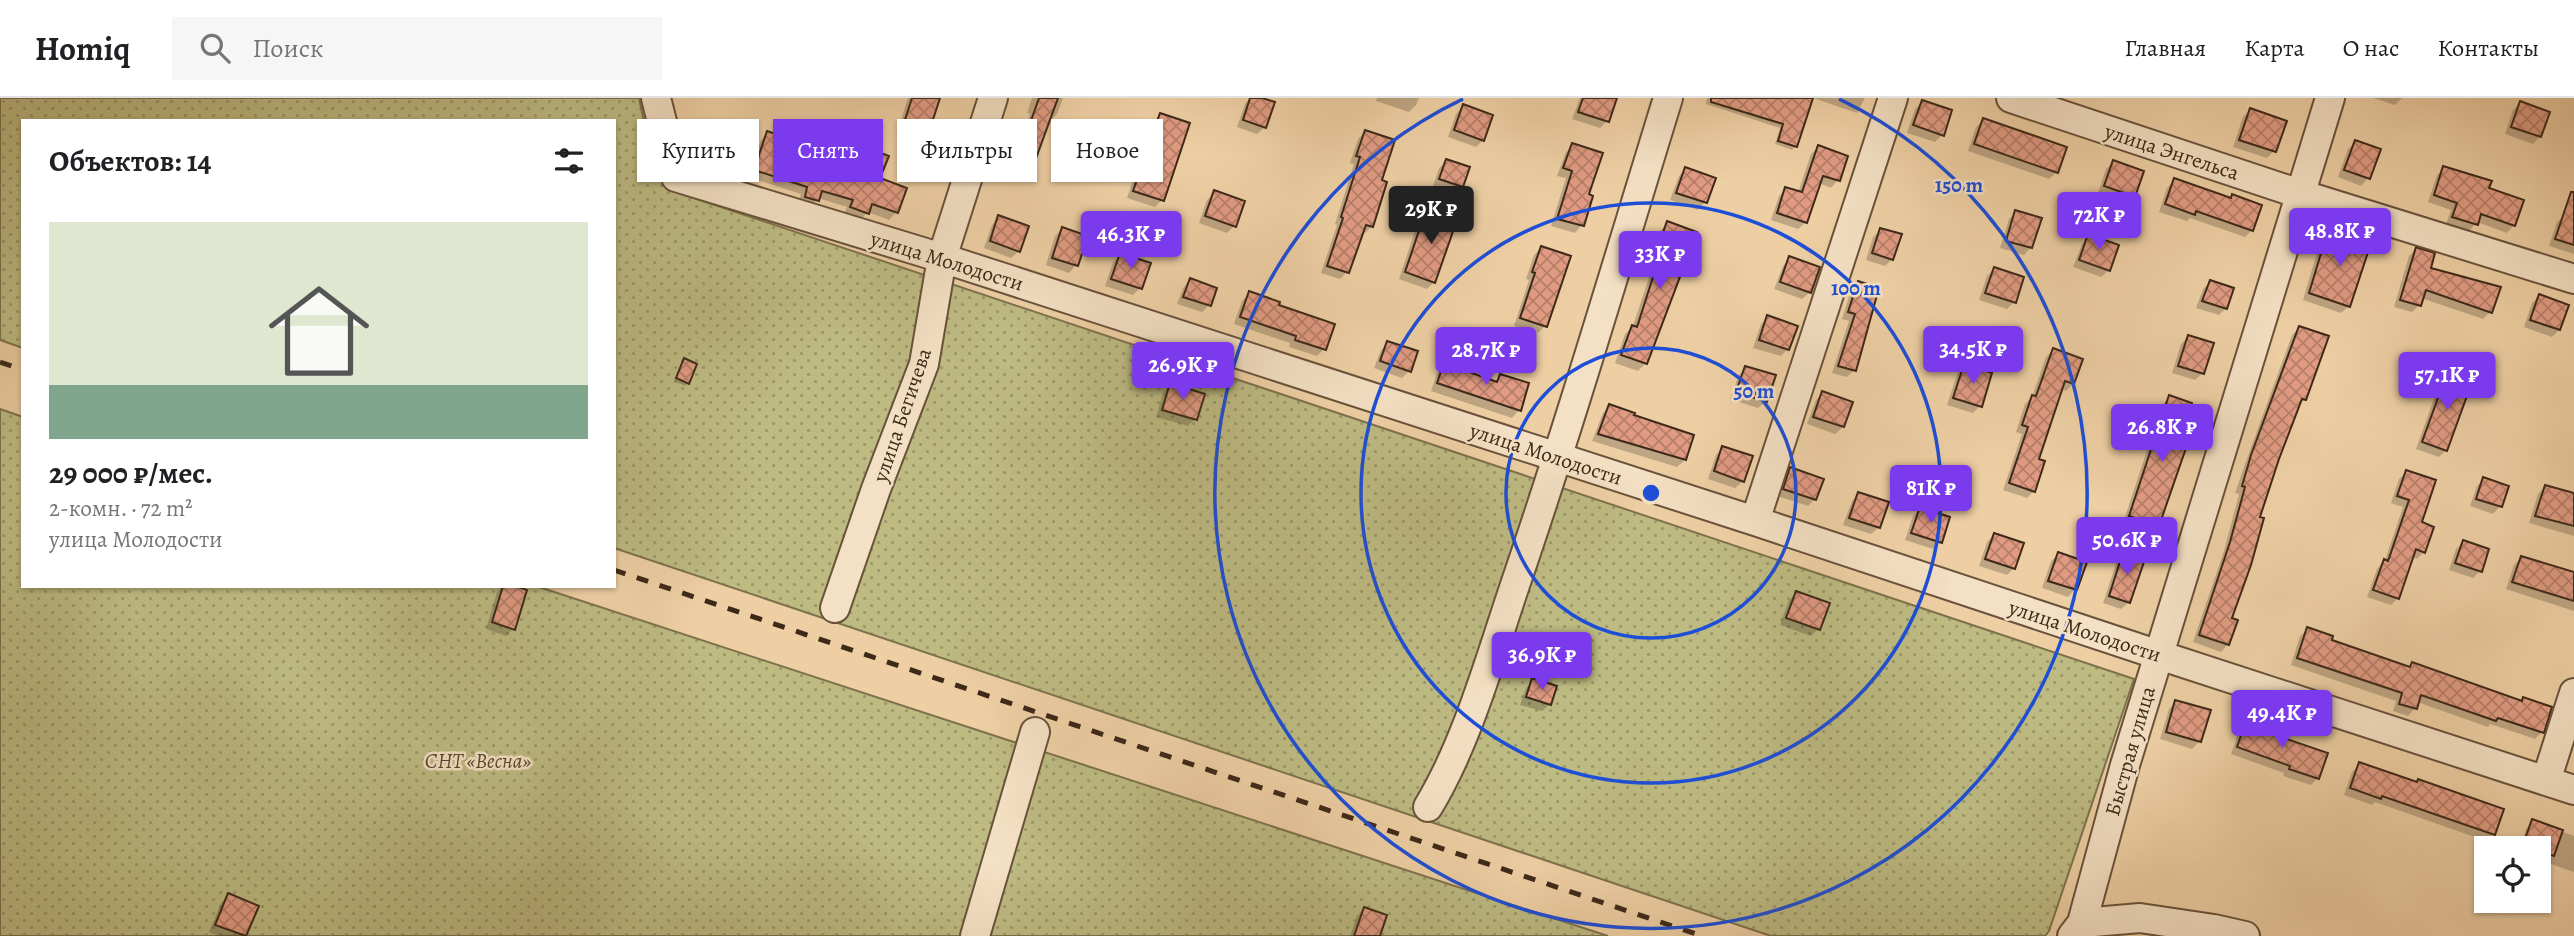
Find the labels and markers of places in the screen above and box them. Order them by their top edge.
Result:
pin: 29K ₽ [1382,186,1480,246]
pin: 72K ₽ [2050,192,2148,252]
pin: 48.8K ₽ [2275,208,2405,268]
pin: 46.3K ₽ [1066,212,1196,271]
pin: 33K ₽ [1611,232,1709,291]
pin: 34.5K ₽ [1908,327,2038,386]
pin: 28.7K ₽ [1421,328,1551,387]
pin: 26.9K ₽ [1118,342,1248,402]
pin: 57.1K ₽ [2382,352,2512,412]
pin: 26.8K ₽ [2097,404,2227,464]
pin: 81K ₽ [1882,466,1980,525]
centre of rings [1639,481,1663,505]
pin: 50.6K ₽ [2062,518,2192,577]
pin: 36.9K ₽ [1477,632,1607,692]
pin: 49.4K ₽ [2217,690,2347,750]

